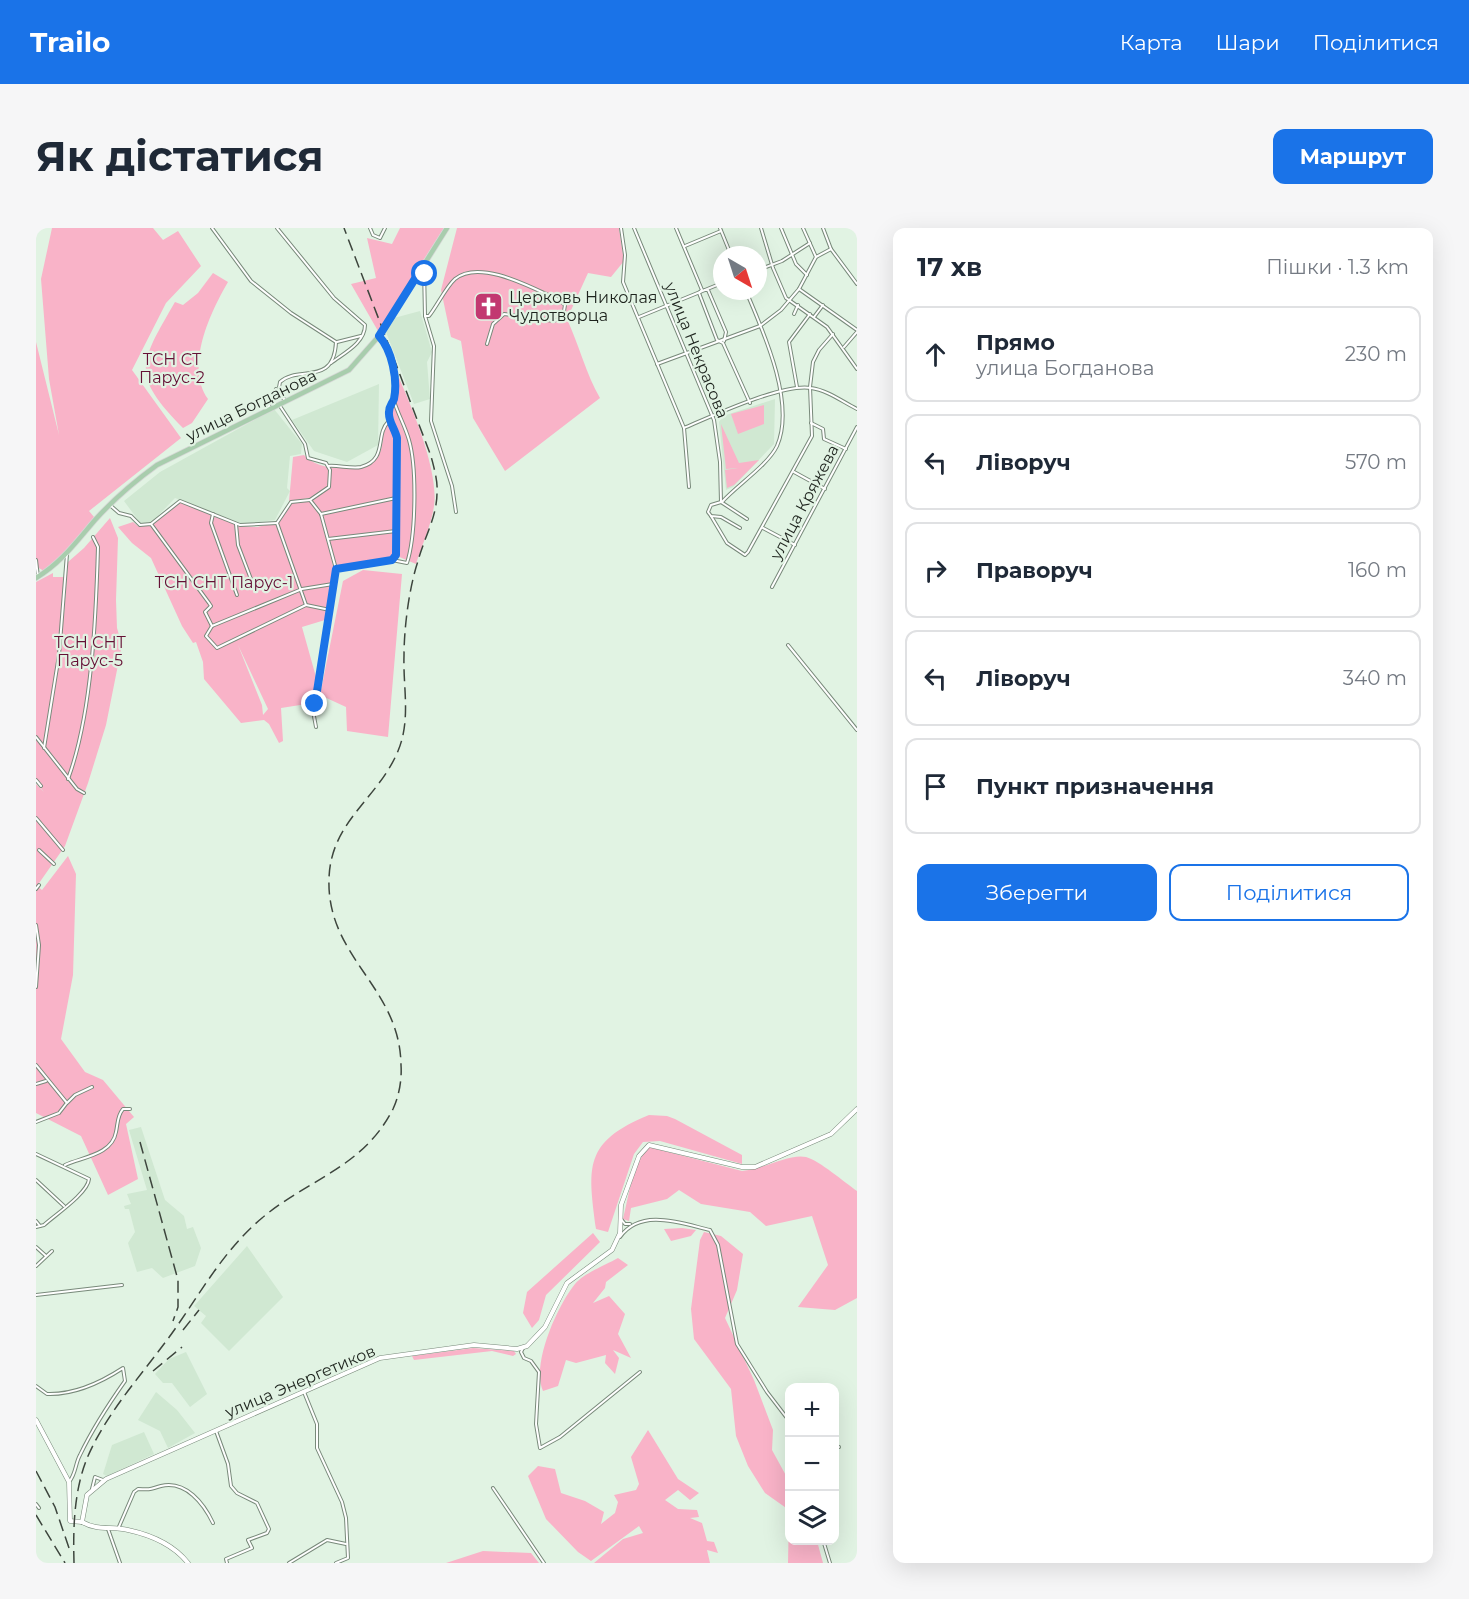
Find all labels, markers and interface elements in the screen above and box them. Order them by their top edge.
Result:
text: Trailo [30,25,110,59]
text: Карта [1120,30,1183,55]
text: Шари [1216,30,1280,55]
text: Поділитися [1313,30,1439,55]
button: Маршрут [1273,129,1433,184]
text: Як дістатися [36,130,324,182]
north arrow [713,246,767,300]
text: 17 хв [917,251,982,283]
text: Пішки · 1.3 km [1266,255,1409,279]
route start [411,260,437,286]
street label: улица Некрасова [660,279,732,421]
place label: Церковь Николая Чудотворца [509,288,657,325]
church icon: Церковь Николая Чудотворца [472,290,504,322]
text: Прямо [976,329,1055,356]
icon: ahead [919,338,952,371]
text: 230 m [1345,342,1407,366]
park label: ТСН СТ Парус-2 [139,350,205,387]
text: улица Богданова [976,356,1155,380]
street label: улица Богданова [182,366,320,446]
street label: улица Кряжева [766,441,843,564]
icon: left [919,446,952,479]
text: Ліворуч [976,449,1071,476]
text: 570 m [1345,450,1407,474]
icon: right [919,554,952,587]
text: Праворуч [976,557,1093,584]
text: 160 m [1348,558,1407,582]
park label: ТСН СНТ Парус-1 [155,573,293,592]
park label: ТСН СНТ Парус-5 [54,633,127,670]
icon: left [919,662,952,695]
text: Ліворуч [976,665,1071,692]
text: 340 m [1343,666,1407,690]
route end [301,690,327,716]
icon: arrive [919,770,952,803]
text: Пункт призначення [976,773,1214,800]
button: Зберегти [917,864,1157,921]
button: Поділитися [1169,864,1409,921]
street label: улица Энергетиков [221,1341,378,1422]
map controls [785,1383,839,1545]
button: + [785,1383,839,1437]
button: − [785,1437,839,1491]
button: layers [785,1491,839,1545]

